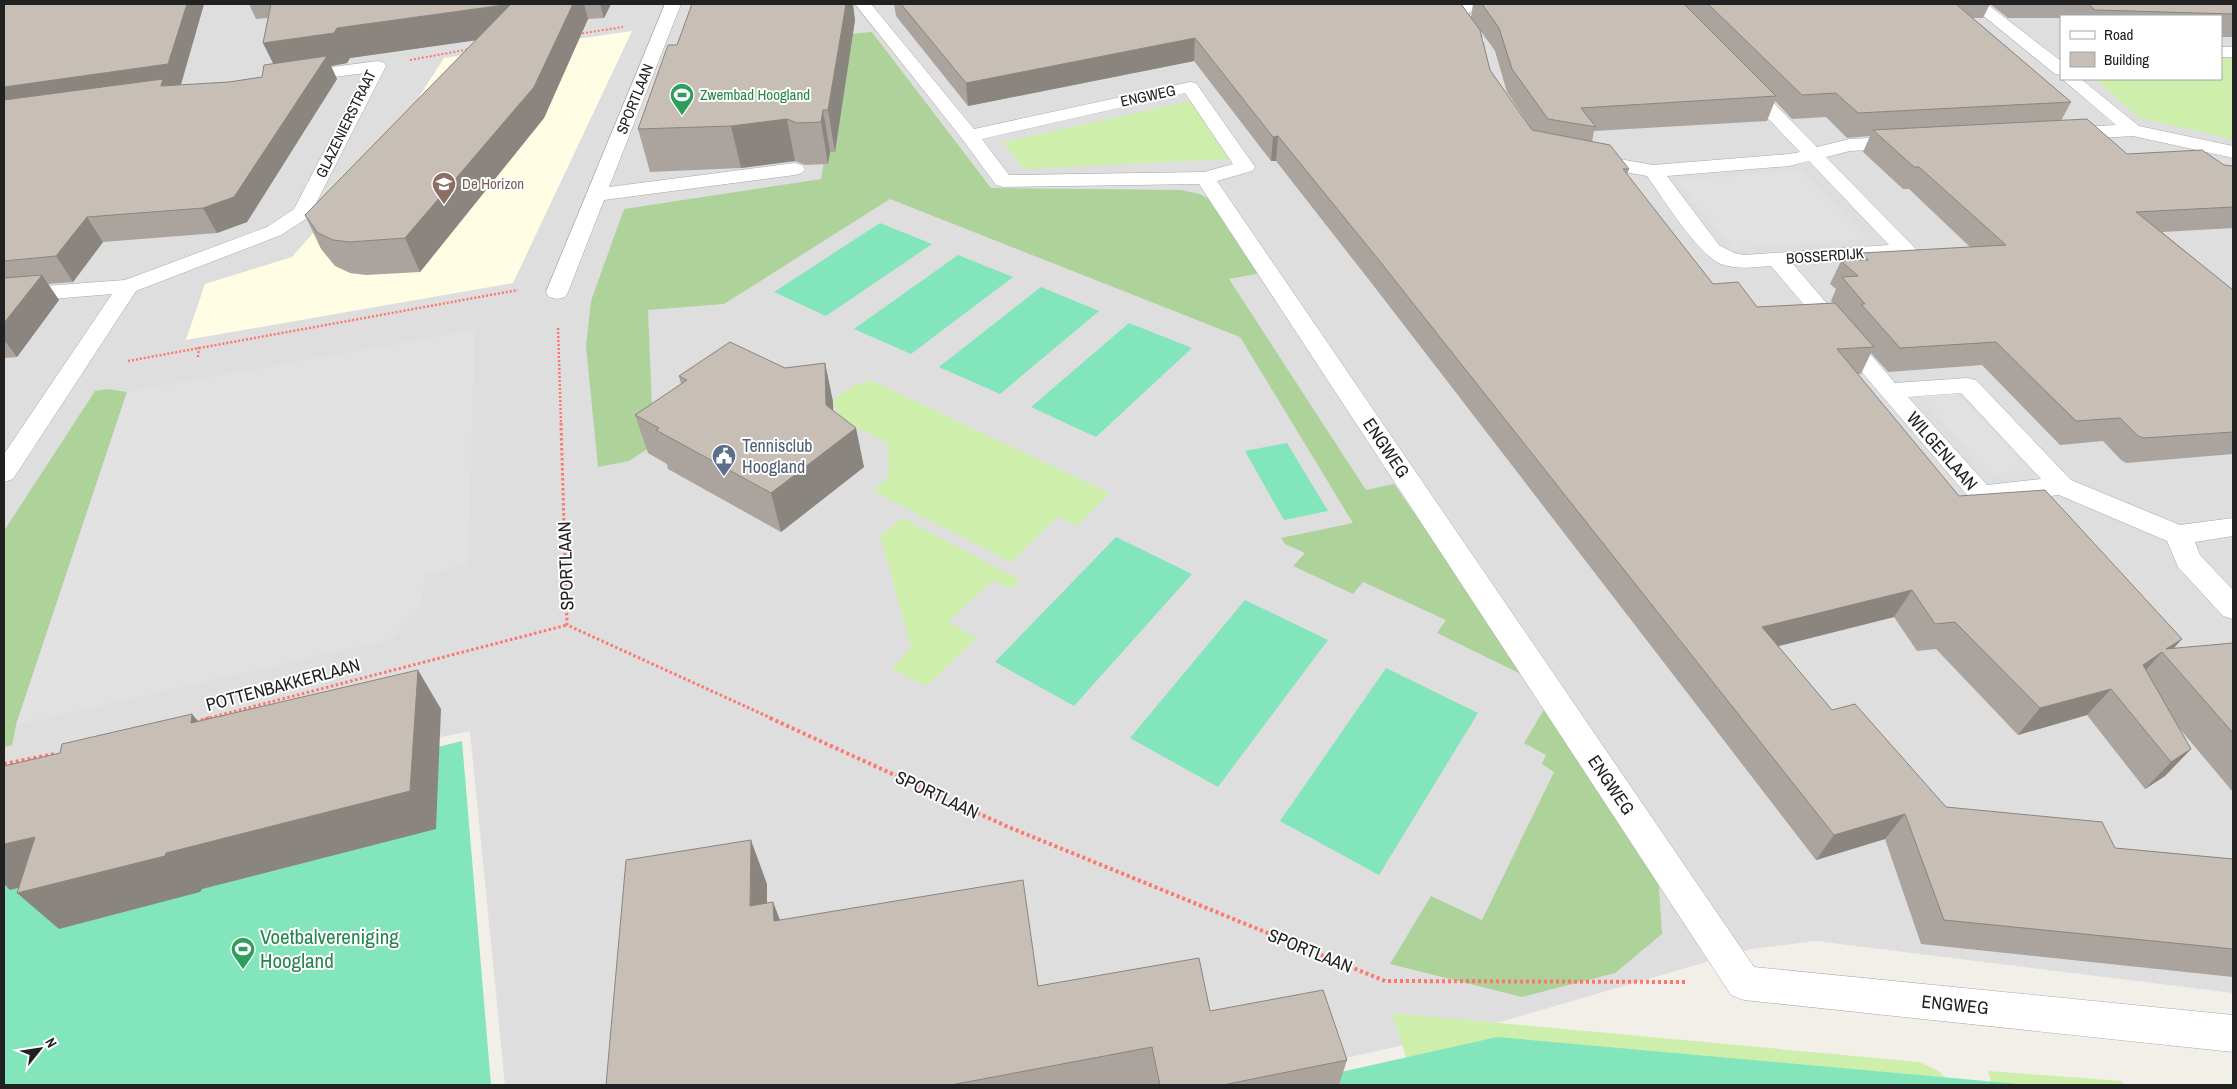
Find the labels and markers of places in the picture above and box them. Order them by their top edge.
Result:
sports icon: Zwembad Hoogland [669,82,695,116]
place label: Zwembad Hoogland [700,84,810,105]
school or university icon: De Horizon [431,171,457,205]
place label: De Horizon [462,173,524,194]
place label: Tennisclub Hoogland [742,433,813,479]
public building icon: Tennisclub Hoogland [711,443,737,477]
place label: Voetbalvereniging Hoogland [260,922,399,975]
sports icon: Voetbalvereniging Hoogland [230,936,256,970]

